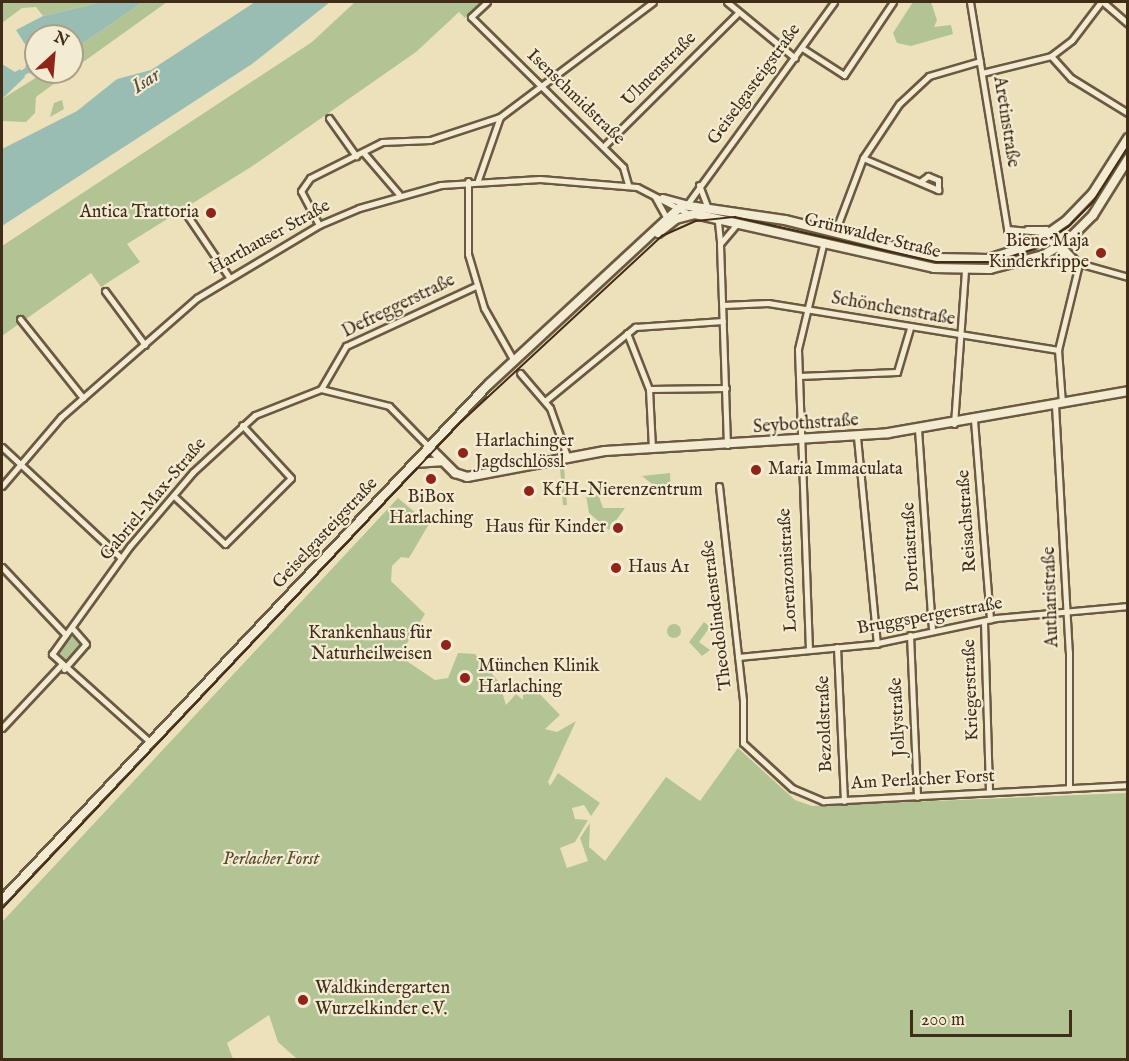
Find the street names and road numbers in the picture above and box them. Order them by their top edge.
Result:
street label: Geiselgasteigstraße [704,20,806,150]
street label: Ulmenstraße [618,28,702,112]
street label: Isenschmidstraße [521,46,629,150]
street label: Aretinstraße [987,75,1023,169]
street label: Harthauser Straße [206,196,334,280]
street label: Grünwalder Straße [802,210,942,264]
street label: Defreggerstraße [339,270,459,344]
street label: Schönchenstraße [829,288,957,332]
street label: Seybothstraße [752,411,860,439]
street label: Gabriel-Max-Straße [96,434,212,566]
street label: Reisachstraße [954,469,982,573]
street label: Geiselgasteigstraße [269,474,383,594]
street label: Portiastraße [899,502,925,592]
street label: Lorenzonistraße [775,508,803,632]
street label: Theodolindenstraße [698,539,738,691]
street label: Autharistraße [1039,546,1065,648]
street label: Bruggspergerstraße [856,594,1004,640]
street label: Kriegerstraße [959,639,985,741]
street label: Bezoldstraße [814,675,838,773]
street label: Jollystraße [886,677,912,757]
street label: Am Perlacher Forst [851,766,995,796]

